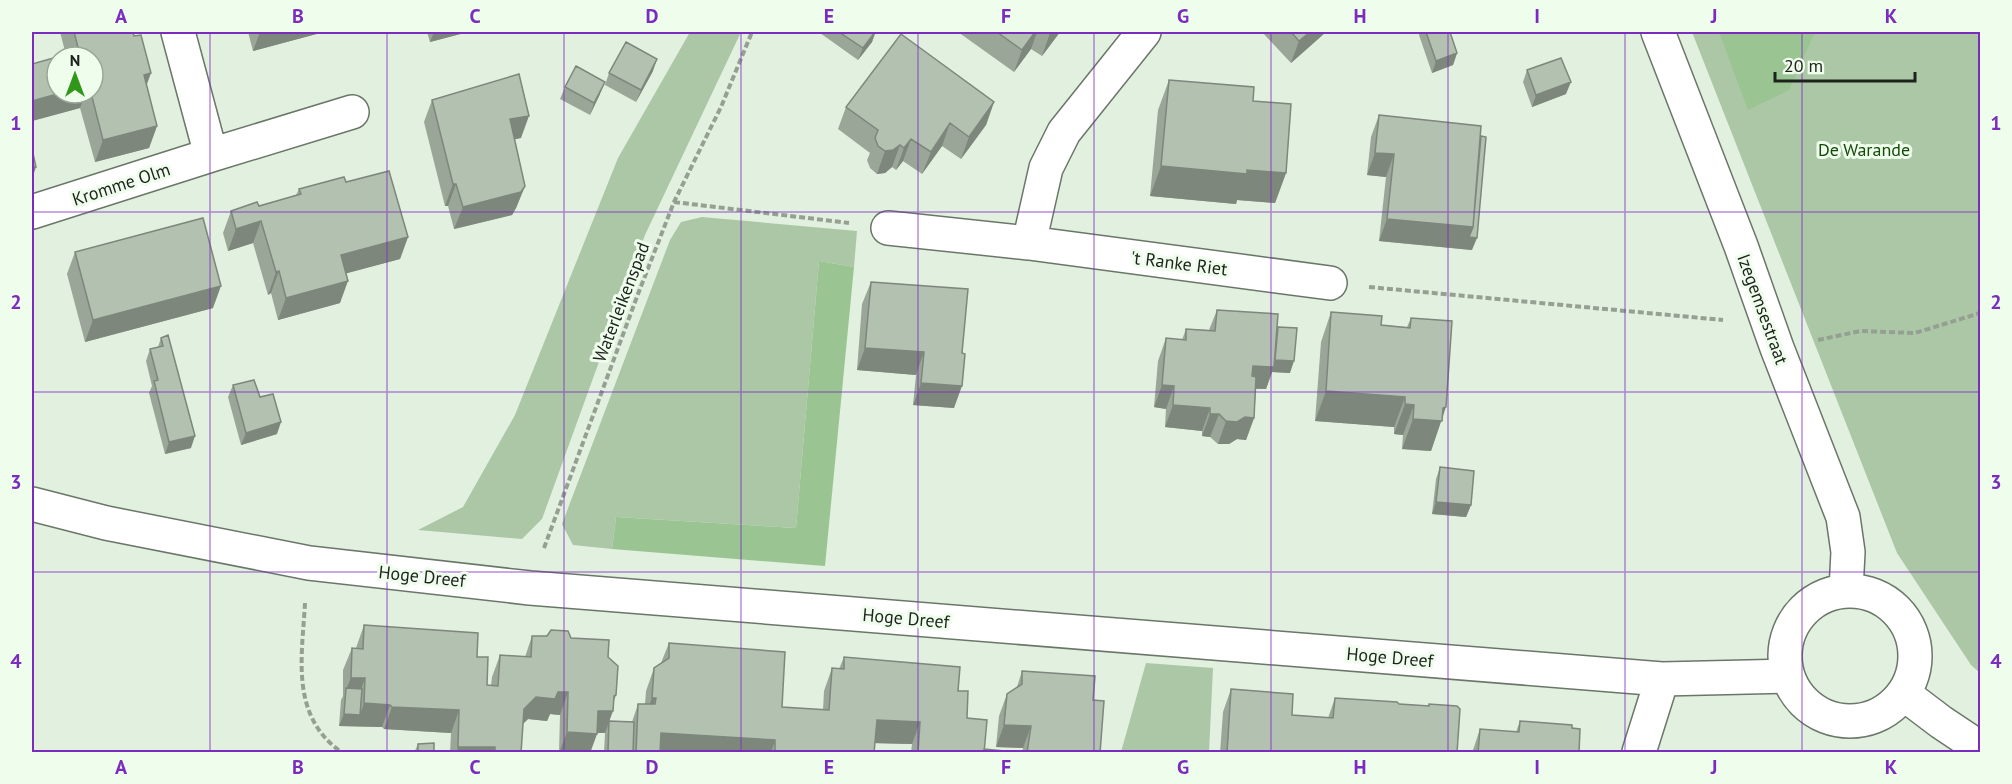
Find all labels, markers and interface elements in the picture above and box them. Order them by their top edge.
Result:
text: A [115,3,128,29]
text: B [292,3,304,29]
text: C [469,3,481,29]
text: D [646,3,659,29]
text: E [824,3,834,29]
text: F [1001,3,1011,29]
text: G [1177,3,1189,29]
text: H [1353,3,1367,29]
text: I [1534,3,1540,29]
text: J [1710,3,1717,29]
text: K [1885,3,1898,29]
north arrow [45,45,105,105]
scale bar [1775,45,1914,83]
text: N [70,50,80,70]
text: 20 m [1784,54,1823,77]
text: 1 [10,110,22,136]
text: 1 [1990,110,2002,136]
park label: De Warande [1818,138,1910,161]
street label: Kromme Olm [69,157,173,211]
street label: Waterleikenspad [588,239,654,365]
street label: 't Ranke Riet [1129,246,1229,280]
street label: Izegemsestraat [1732,251,1794,367]
text: 2 [10,289,22,315]
text: 2 [1990,289,2002,315]
text: 3 [10,469,22,495]
text: 3 [1990,469,2002,495]
street label: Hoge Dreef [377,560,468,592]
street label: Hoge Dreef [862,603,952,633]
street label: Hoge Dreef [1346,642,1436,672]
text: 4 [10,648,22,674]
text: 4 [1990,648,2002,674]
text: A [115,754,128,780]
text: B [292,754,304,780]
text: C [469,754,481,780]
text: D [646,754,659,780]
text: E [824,754,834,780]
text: F [1001,754,1011,780]
text: G [1177,754,1189,780]
text: H [1353,754,1367,780]
text: I [1534,754,1540,780]
text: J [1710,754,1717,780]
text: K [1885,754,1898,780]

